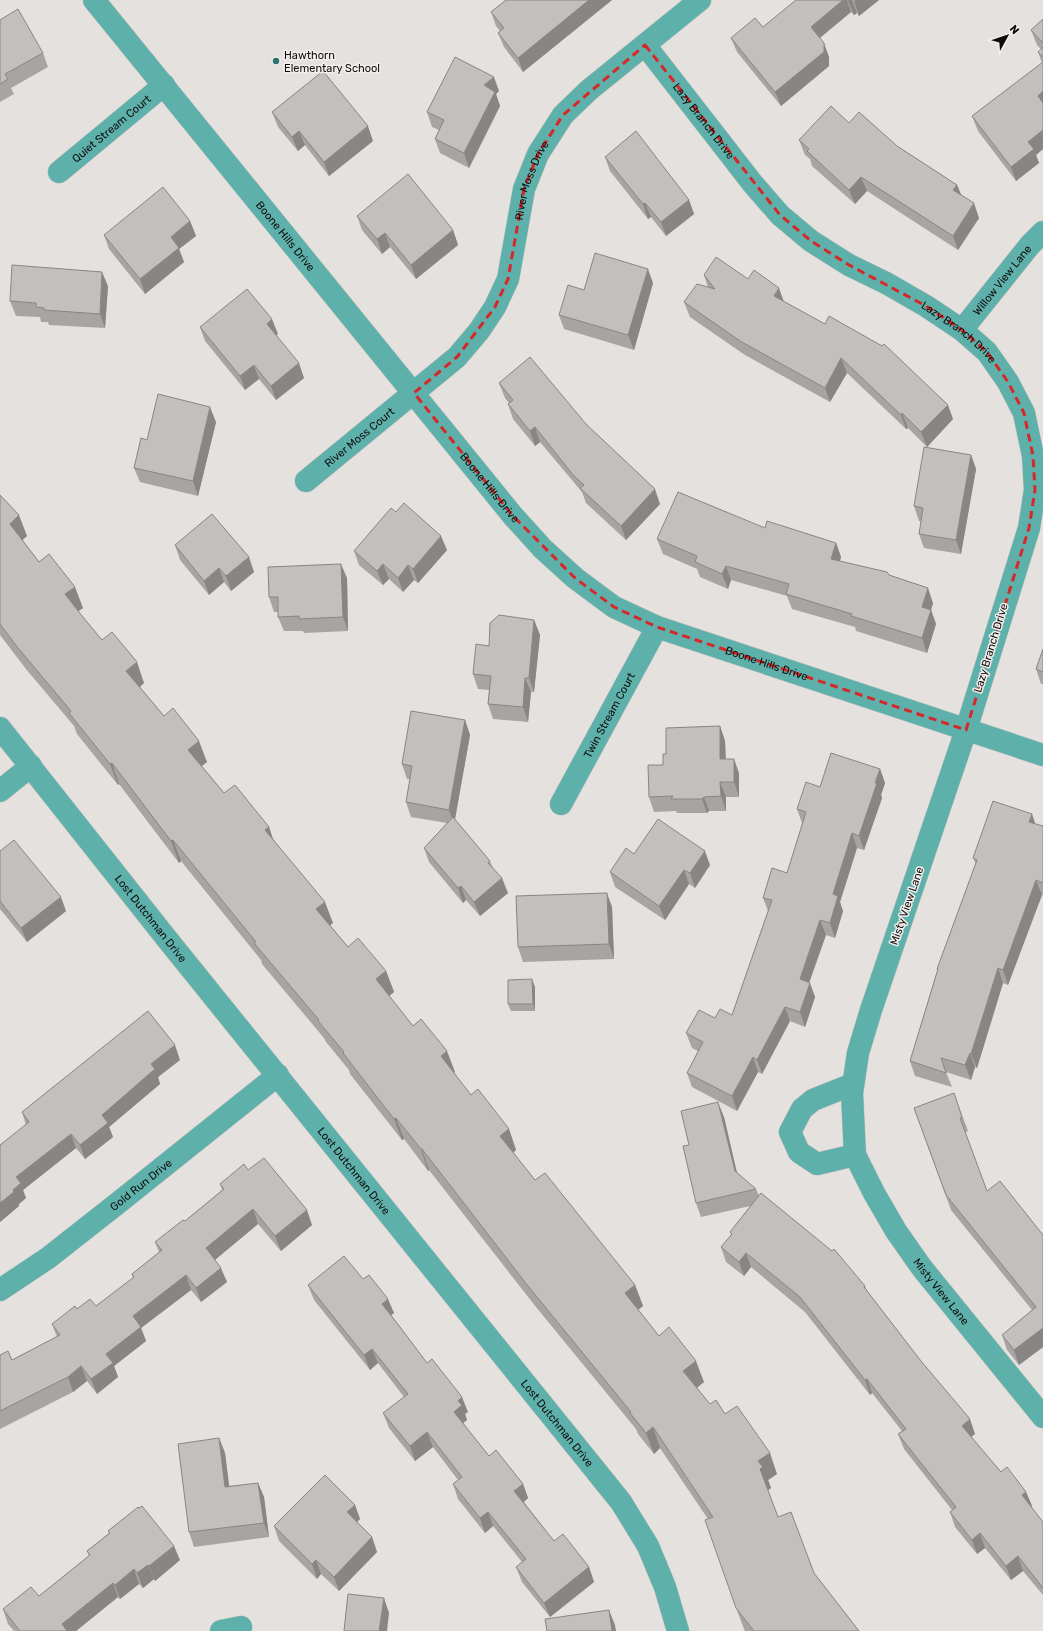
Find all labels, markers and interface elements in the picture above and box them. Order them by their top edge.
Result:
north arrow [987,16,1027,56]
text: N [1007,23,1022,37]
place label: Hawthorn Elementary School [284,49,380,75]
marker: Hawthorn Elementary School [271,56,281,66]
street label: Lazy Branch Drive [670,80,737,161]
street label: Quiet Stream Court [69,92,154,165]
street label: River Moss Drive [512,138,551,221]
street label: Boone Hills Drive [253,198,318,274]
street label: Willow View Lane [970,242,1034,318]
street label: Lazy Branch Drive [919,298,999,365]
street label: River Moss Court [322,404,397,470]
street label: Boone Hills Drive [458,450,522,525]
street label: Lazy Branch Drive [971,602,1011,694]
street label: Boone Hills Drive [724,644,810,683]
street label: Twin Stream Court [581,670,638,760]
street label: Misty View Lane [888,865,926,947]
street label: Lost Dutchman Drive [112,872,190,965]
street label: Lost Dutchman Drive [315,1125,393,1217]
street label: Gold Run Drive [107,1156,174,1213]
street label: Misty View Lane [911,1256,972,1327]
street label: Lost Dutchman Drive [518,1377,596,1469]

